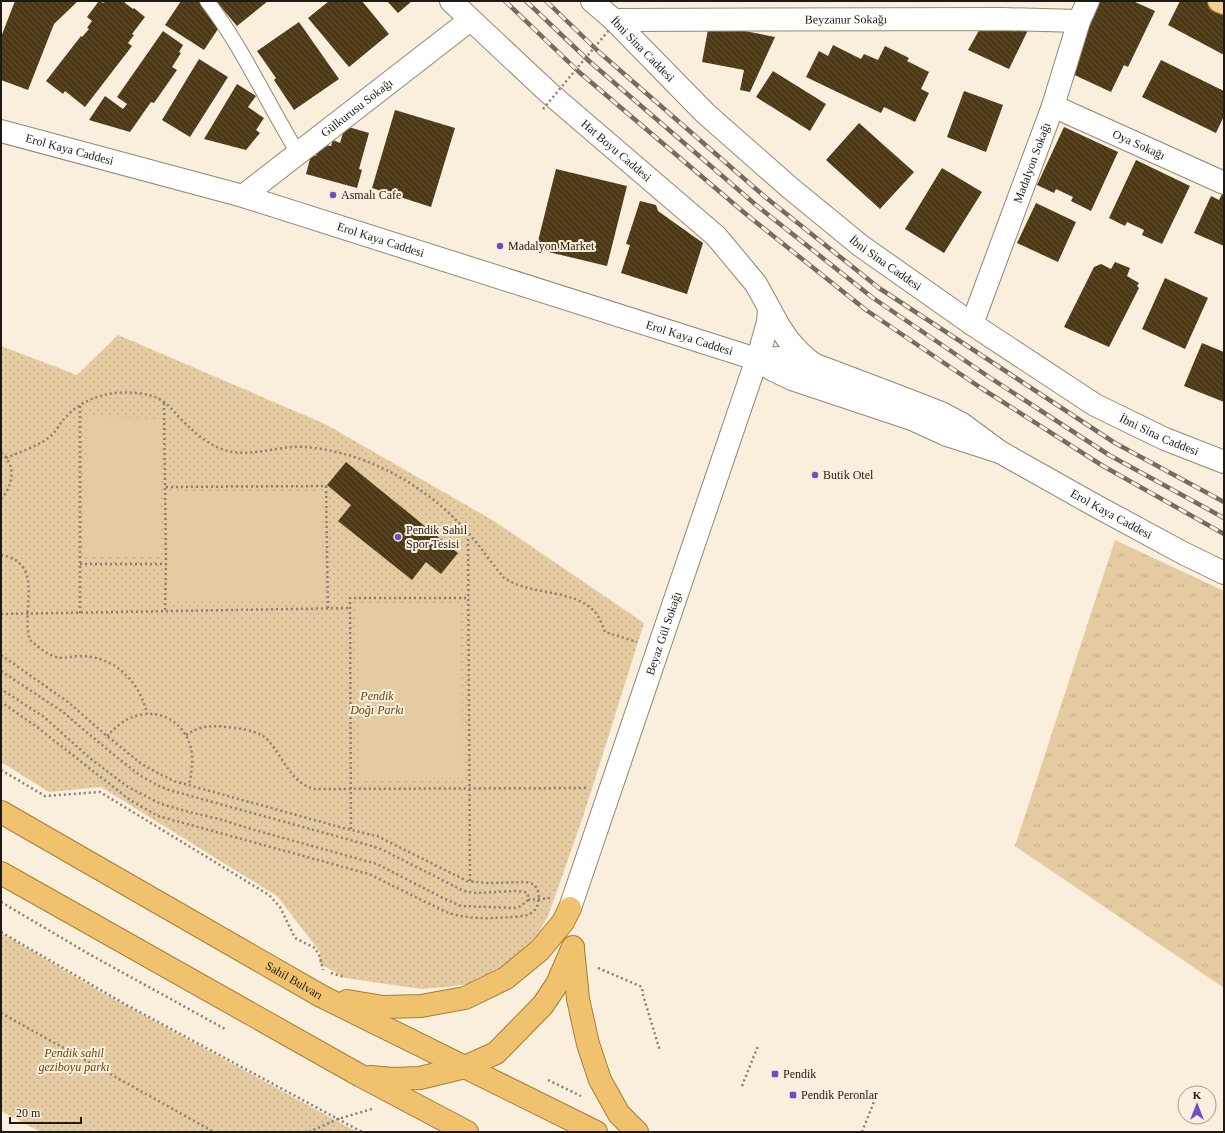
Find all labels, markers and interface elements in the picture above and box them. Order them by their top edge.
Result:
street label: Beyzanur Sokağı [805,12,888,27]
street label: İbni Sina Caddesi [608,14,678,85]
street label: Gülkurusu Sokağı [318,75,396,140]
street label: Hat Boyu Caddesi [578,117,655,185]
street label: Madalyon Sokağı [1011,120,1054,205]
street label: Oya Sokağı [1110,127,1168,163]
street label: Erol Kaya Caddesi [24,131,116,168]
place label: Asmalı Cafe [341,188,401,202]
marker: Asmalı Cafe [328,190,338,200]
street label: Erol Kaya Caddesi [335,219,427,260]
street label: İbni Sina Caddesi [847,232,925,294]
place label: Madalyon Market [508,239,595,253]
marker: Madalyon Market [495,241,505,251]
street label: Erol Kaya Caddesi [644,317,735,358]
street label: İbni Sina Caddesi [1117,411,1201,459]
place label: Butik Otel [823,468,874,482]
marker: Butik Otel [810,470,820,480]
street label: Erol Kaya Caddesi [1068,486,1155,542]
place label: Pendik Sahil Spor Tesisi [406,523,468,551]
marker: Pendik Sahil Spor Tesisi [393,532,403,542]
street label: Beyaz Gül Sokağı [643,589,684,677]
park label: Pendik Doğı Parkı [349,689,404,717]
street label: Sahil Bulvarı [263,959,326,1003]
park label: Pendik sahil geziboyu parkı [39,1046,110,1074]
place label: Pendik [783,1067,816,1081]
marker: Pendik [770,1069,780,1079]
north arrow [1177,1085,1217,1125]
place label: Pendik Peronlar [801,1088,878,1102]
text: K [1193,1089,1202,1101]
marker: Pendik Peronlar [788,1090,798,1100]
scale bar [10,1099,81,1125]
text: 20 m [16,1106,41,1120]

